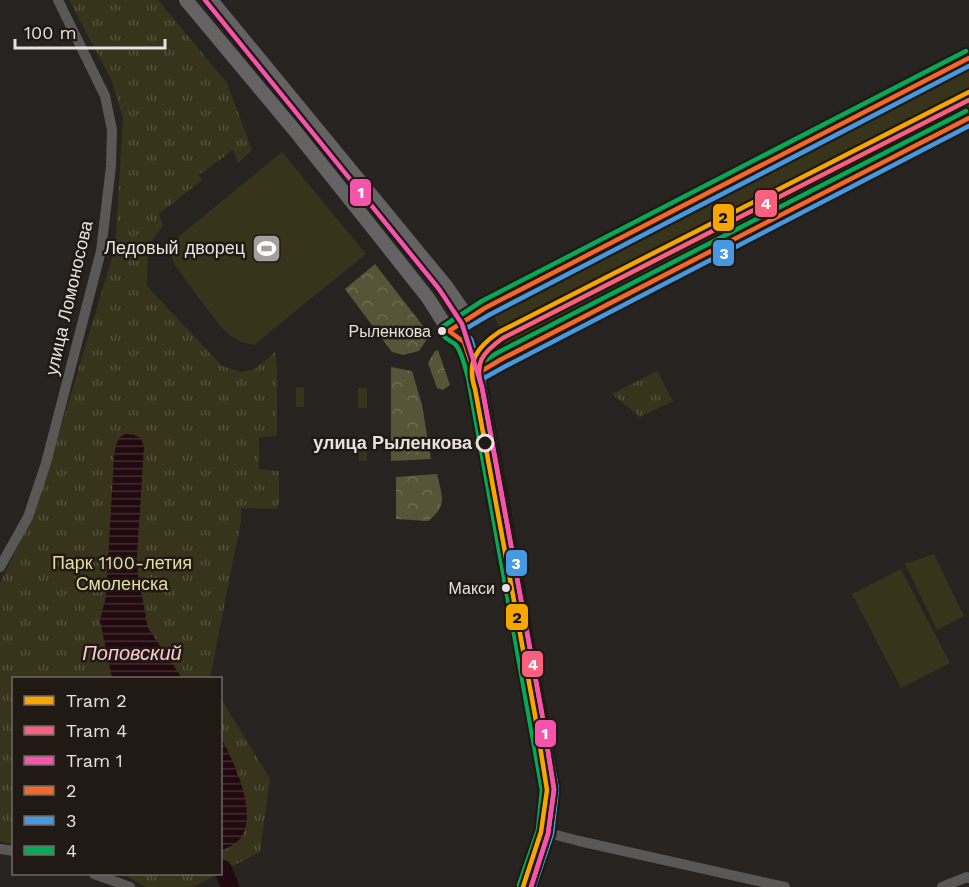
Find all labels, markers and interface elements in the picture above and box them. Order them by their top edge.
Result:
scale bar [15,12,165,50]
text: 100 m [24,22,77,43]
line badge: 1 [349,178,372,207]
text: 1 [358,183,364,202]
line badge: 4 [754,189,778,218]
text: 4 [761,194,771,213]
line badge: 2 [712,203,735,232]
text: 2 [718,208,728,227]
street label: улица Ломоносова [40,217,97,377]
sports icon: Ледовый дворец [250,232,282,264]
place label: Ледовый дворец [104,237,245,258]
line badge: 3 [712,239,735,267]
text: 3 [719,244,729,263]
place label: Рыленкова [348,322,431,341]
marker: Рыленкова [436,325,448,337]
place label: улица Рыленкова [313,432,473,453]
marker: улица Рыленкова [476,434,494,452]
line badge: 3 [505,549,528,577]
park label: Парк 1100-летия Смоленска [52,552,192,594]
text: 3 [511,554,521,573]
place label: Макси [448,579,495,598]
marker: Макси [500,582,512,594]
line badge: 2 [505,603,529,631]
text: 2 [512,608,522,627]
water label: Поповский [82,641,182,665]
line badge: 4 [521,650,544,678]
text: 4 [528,655,538,674]
legend [12,677,222,875]
text: Tram 2 [66,690,127,711]
line badge: 1 [534,719,557,748]
text: Tram 4 [66,720,127,741]
text: 1 [542,724,548,743]
text: Tram 1 [66,750,123,771]
text: 2 [66,780,77,801]
text: 3 [66,810,77,831]
text: 4 [66,840,77,861]

